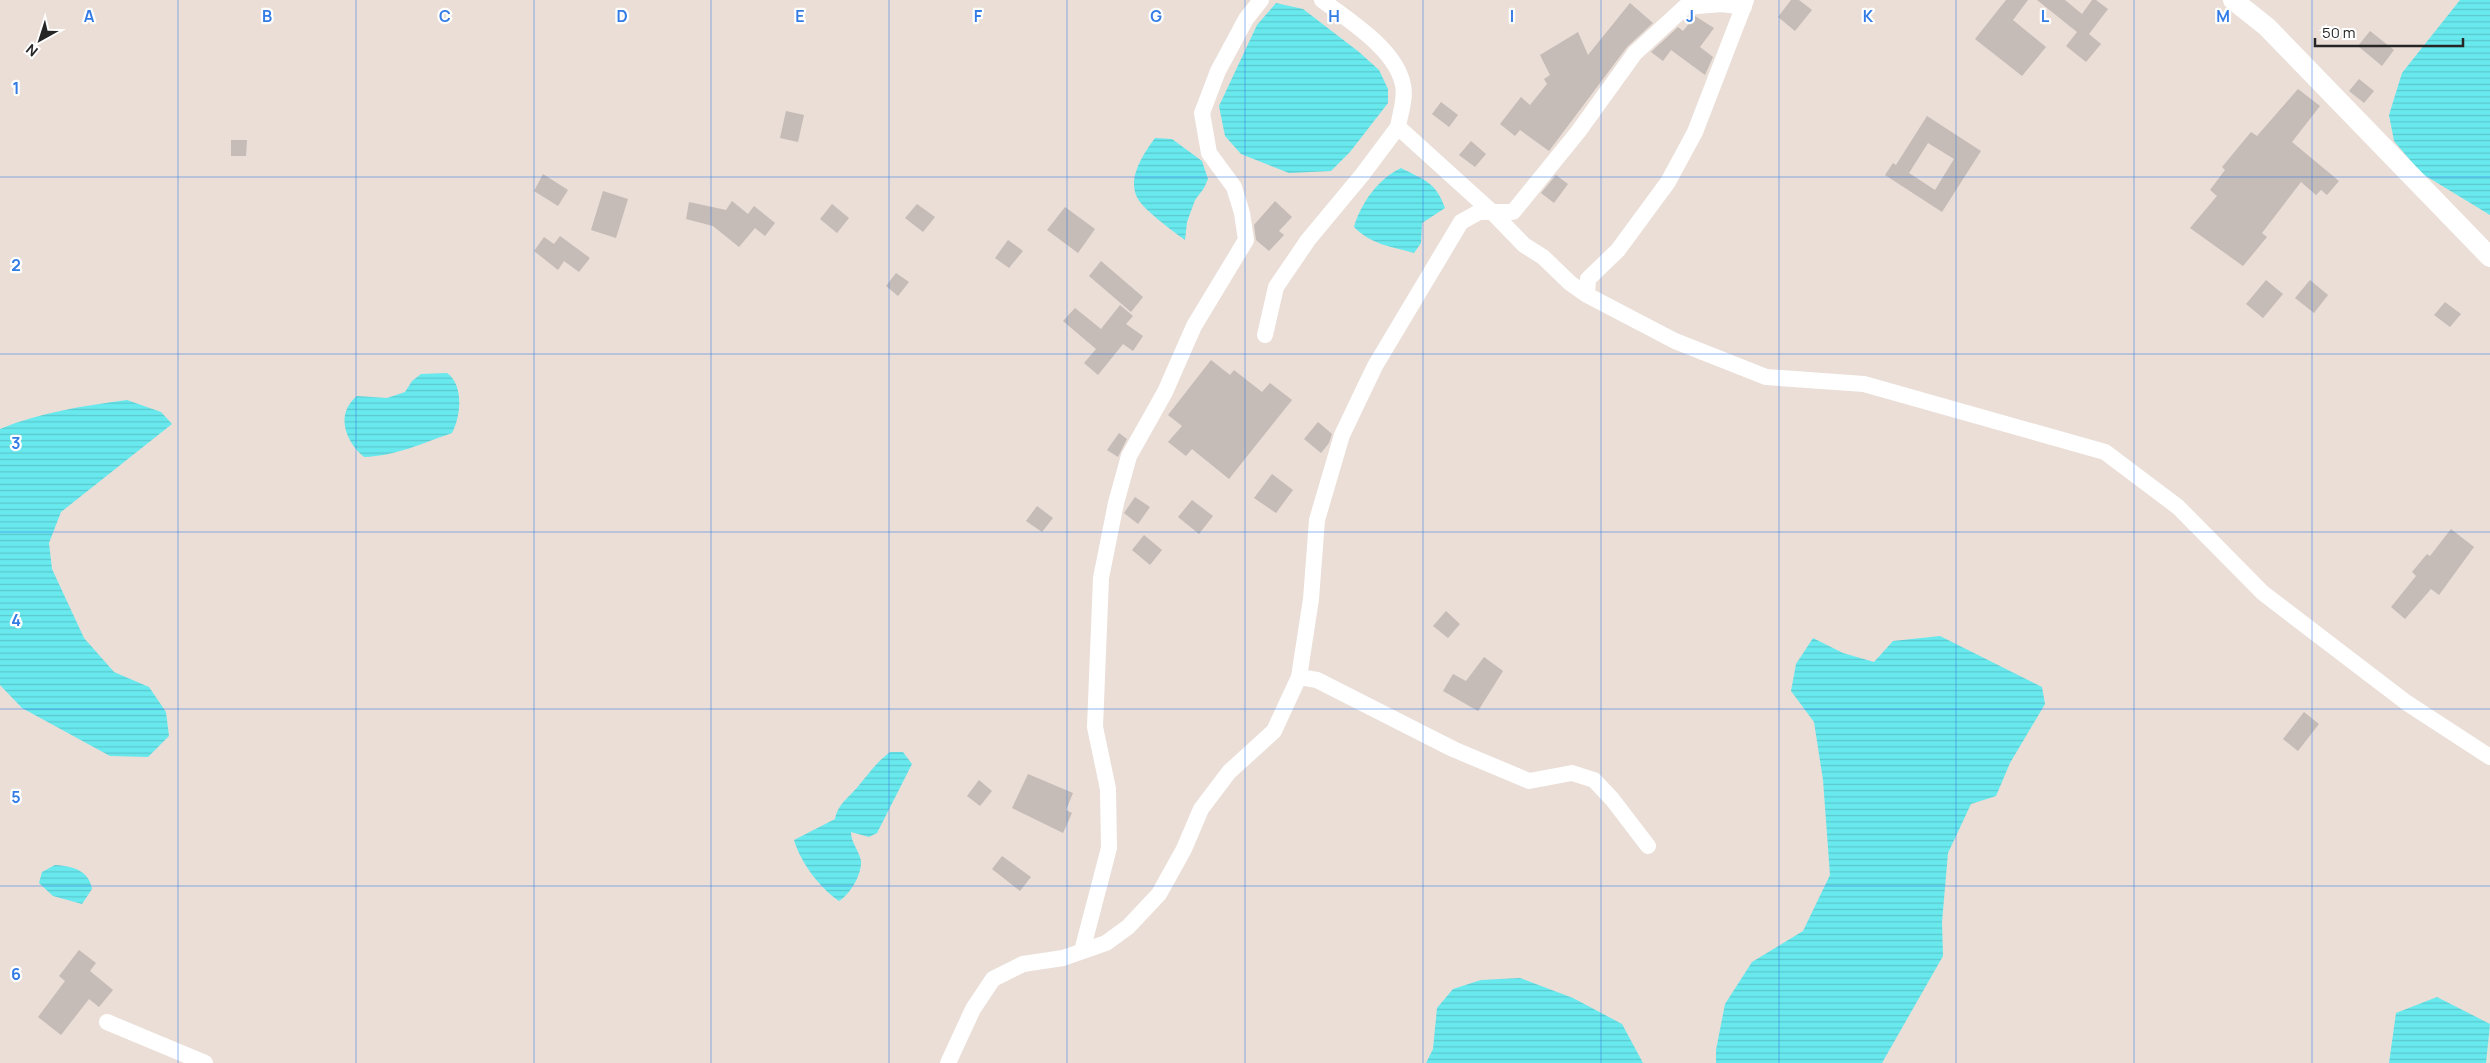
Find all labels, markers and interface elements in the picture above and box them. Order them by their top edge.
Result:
text: A [84,5,95,27]
text: B [262,5,272,27]
text: C [439,5,451,27]
text: D [616,5,628,27]
text: E [795,5,805,27]
text: F [974,5,983,27]
text: G [1150,5,1162,27]
text: H [1328,5,1340,27]
text: I [1510,5,1514,27]
text: J [1686,5,1694,27]
text: K [1863,5,1874,27]
text: L [2041,5,2050,27]
text: M [2216,5,2230,27]
north arrow [15,15,65,65]
scale bar [2315,15,2462,47]
text: 50 m [2322,22,2356,43]
text: N [22,40,41,61]
text: 1 [12,77,20,99]
text: 2 [11,254,21,276]
text: 3 [11,432,21,454]
text: 4 [11,609,21,631]
text: 5 [11,786,21,808]
text: 6 [11,963,21,985]

